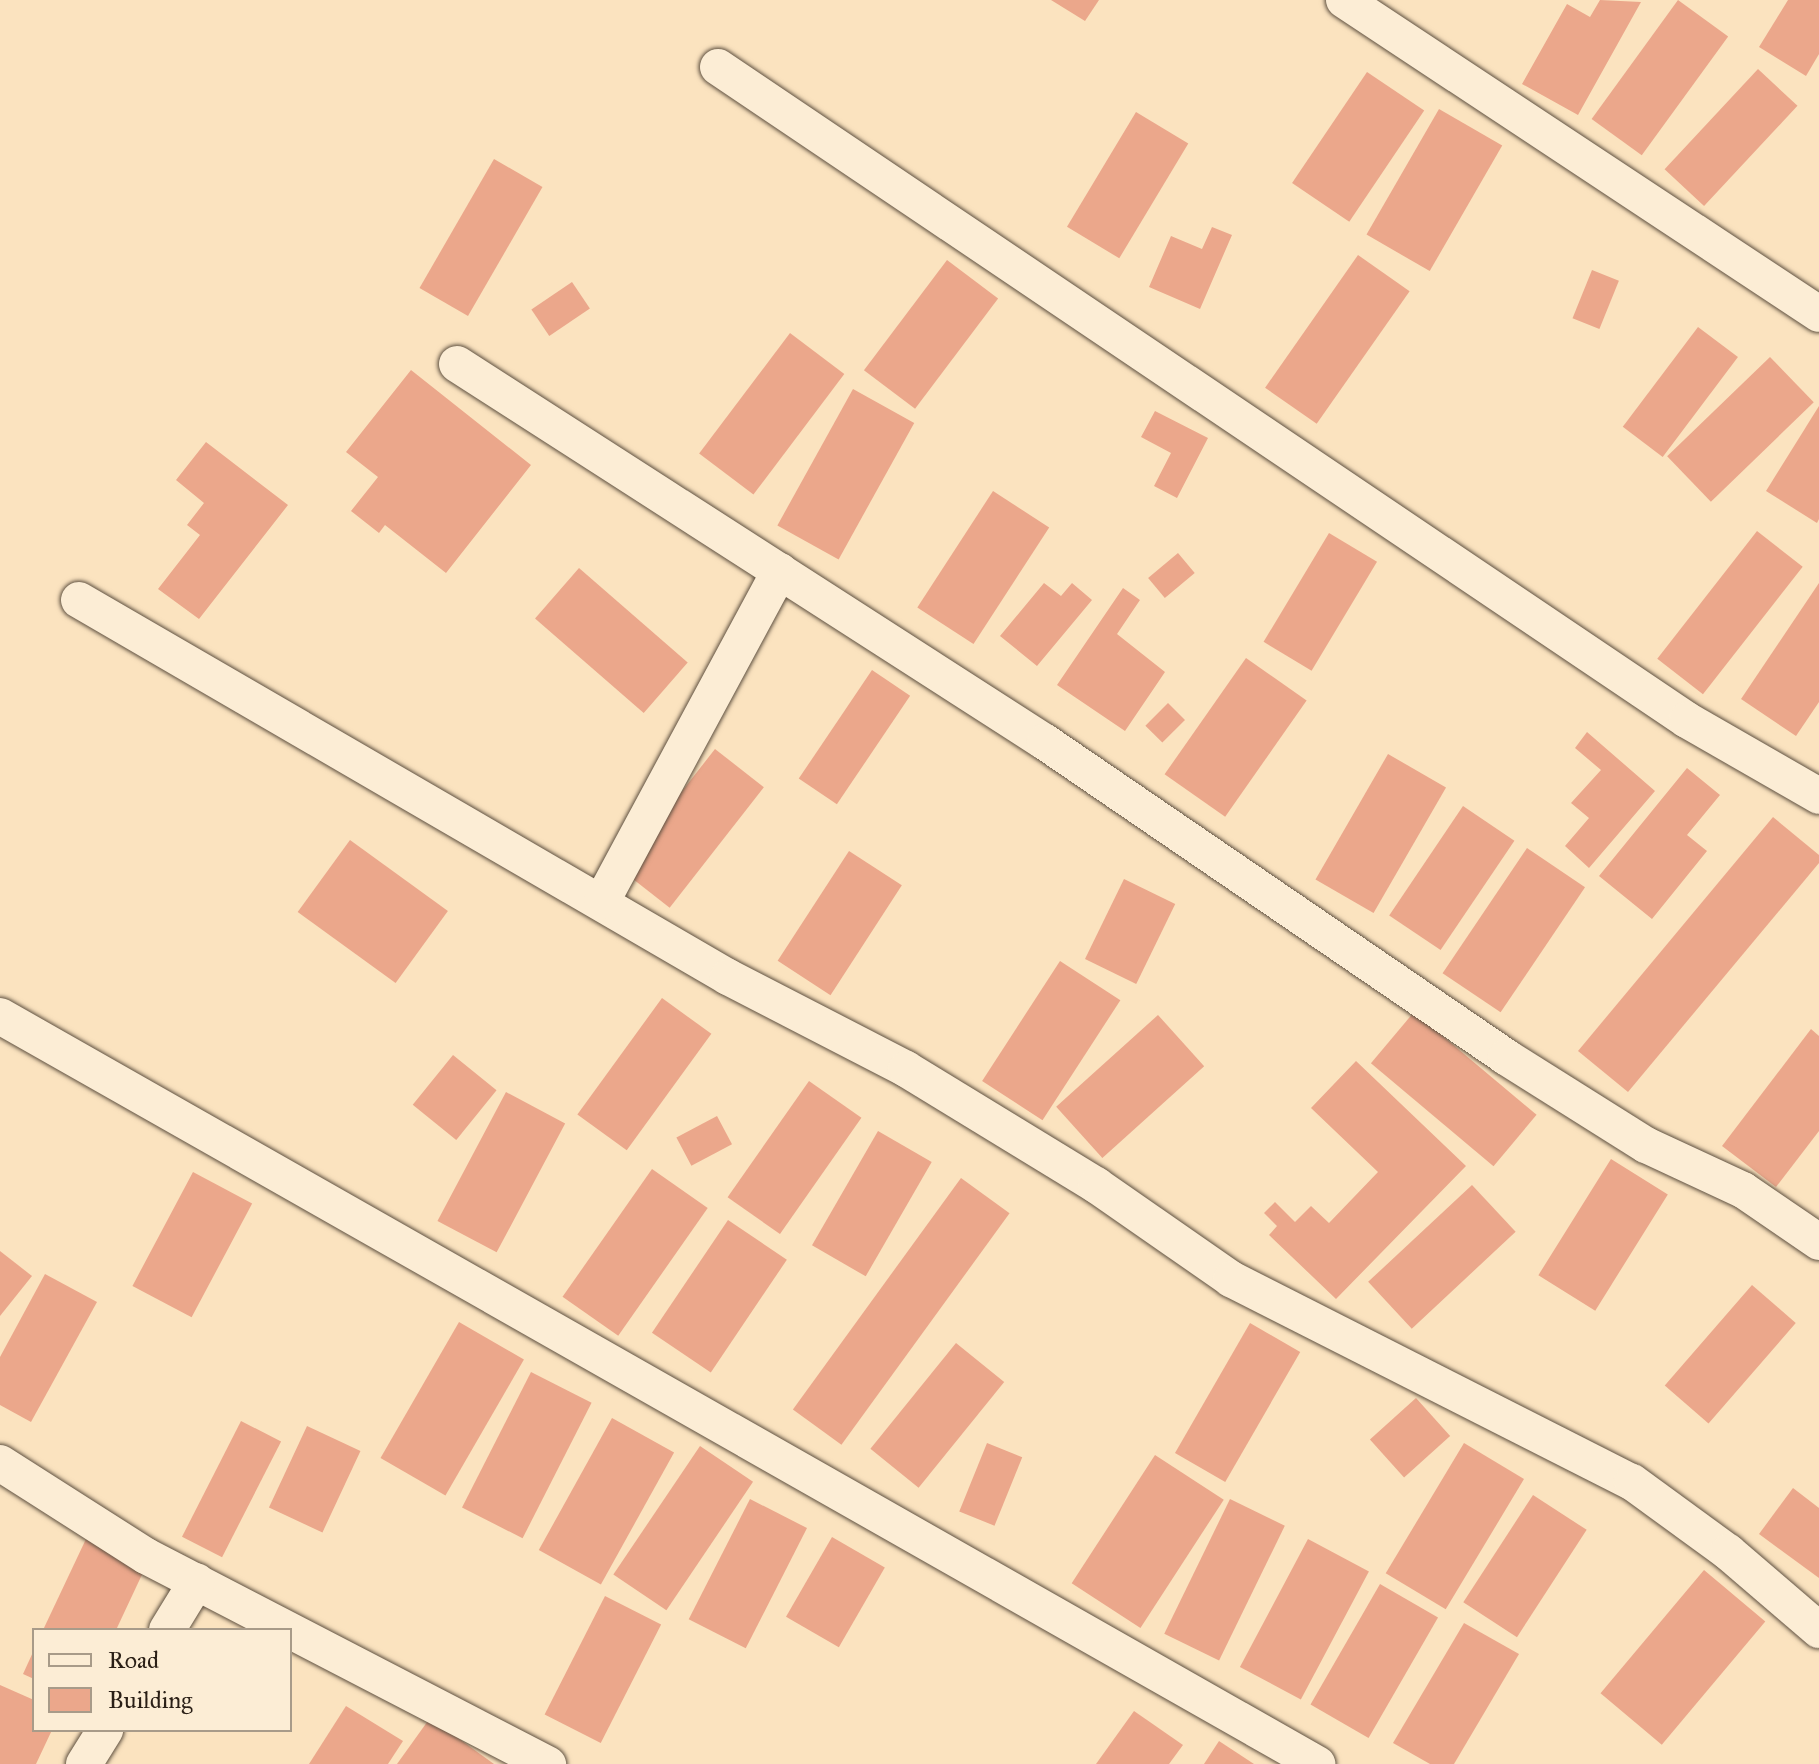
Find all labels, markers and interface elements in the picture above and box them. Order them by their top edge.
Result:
legend [32,1628,292,1732]
text: Road [108,1645,159,1675]
text: Building [108,1685,193,1715]

